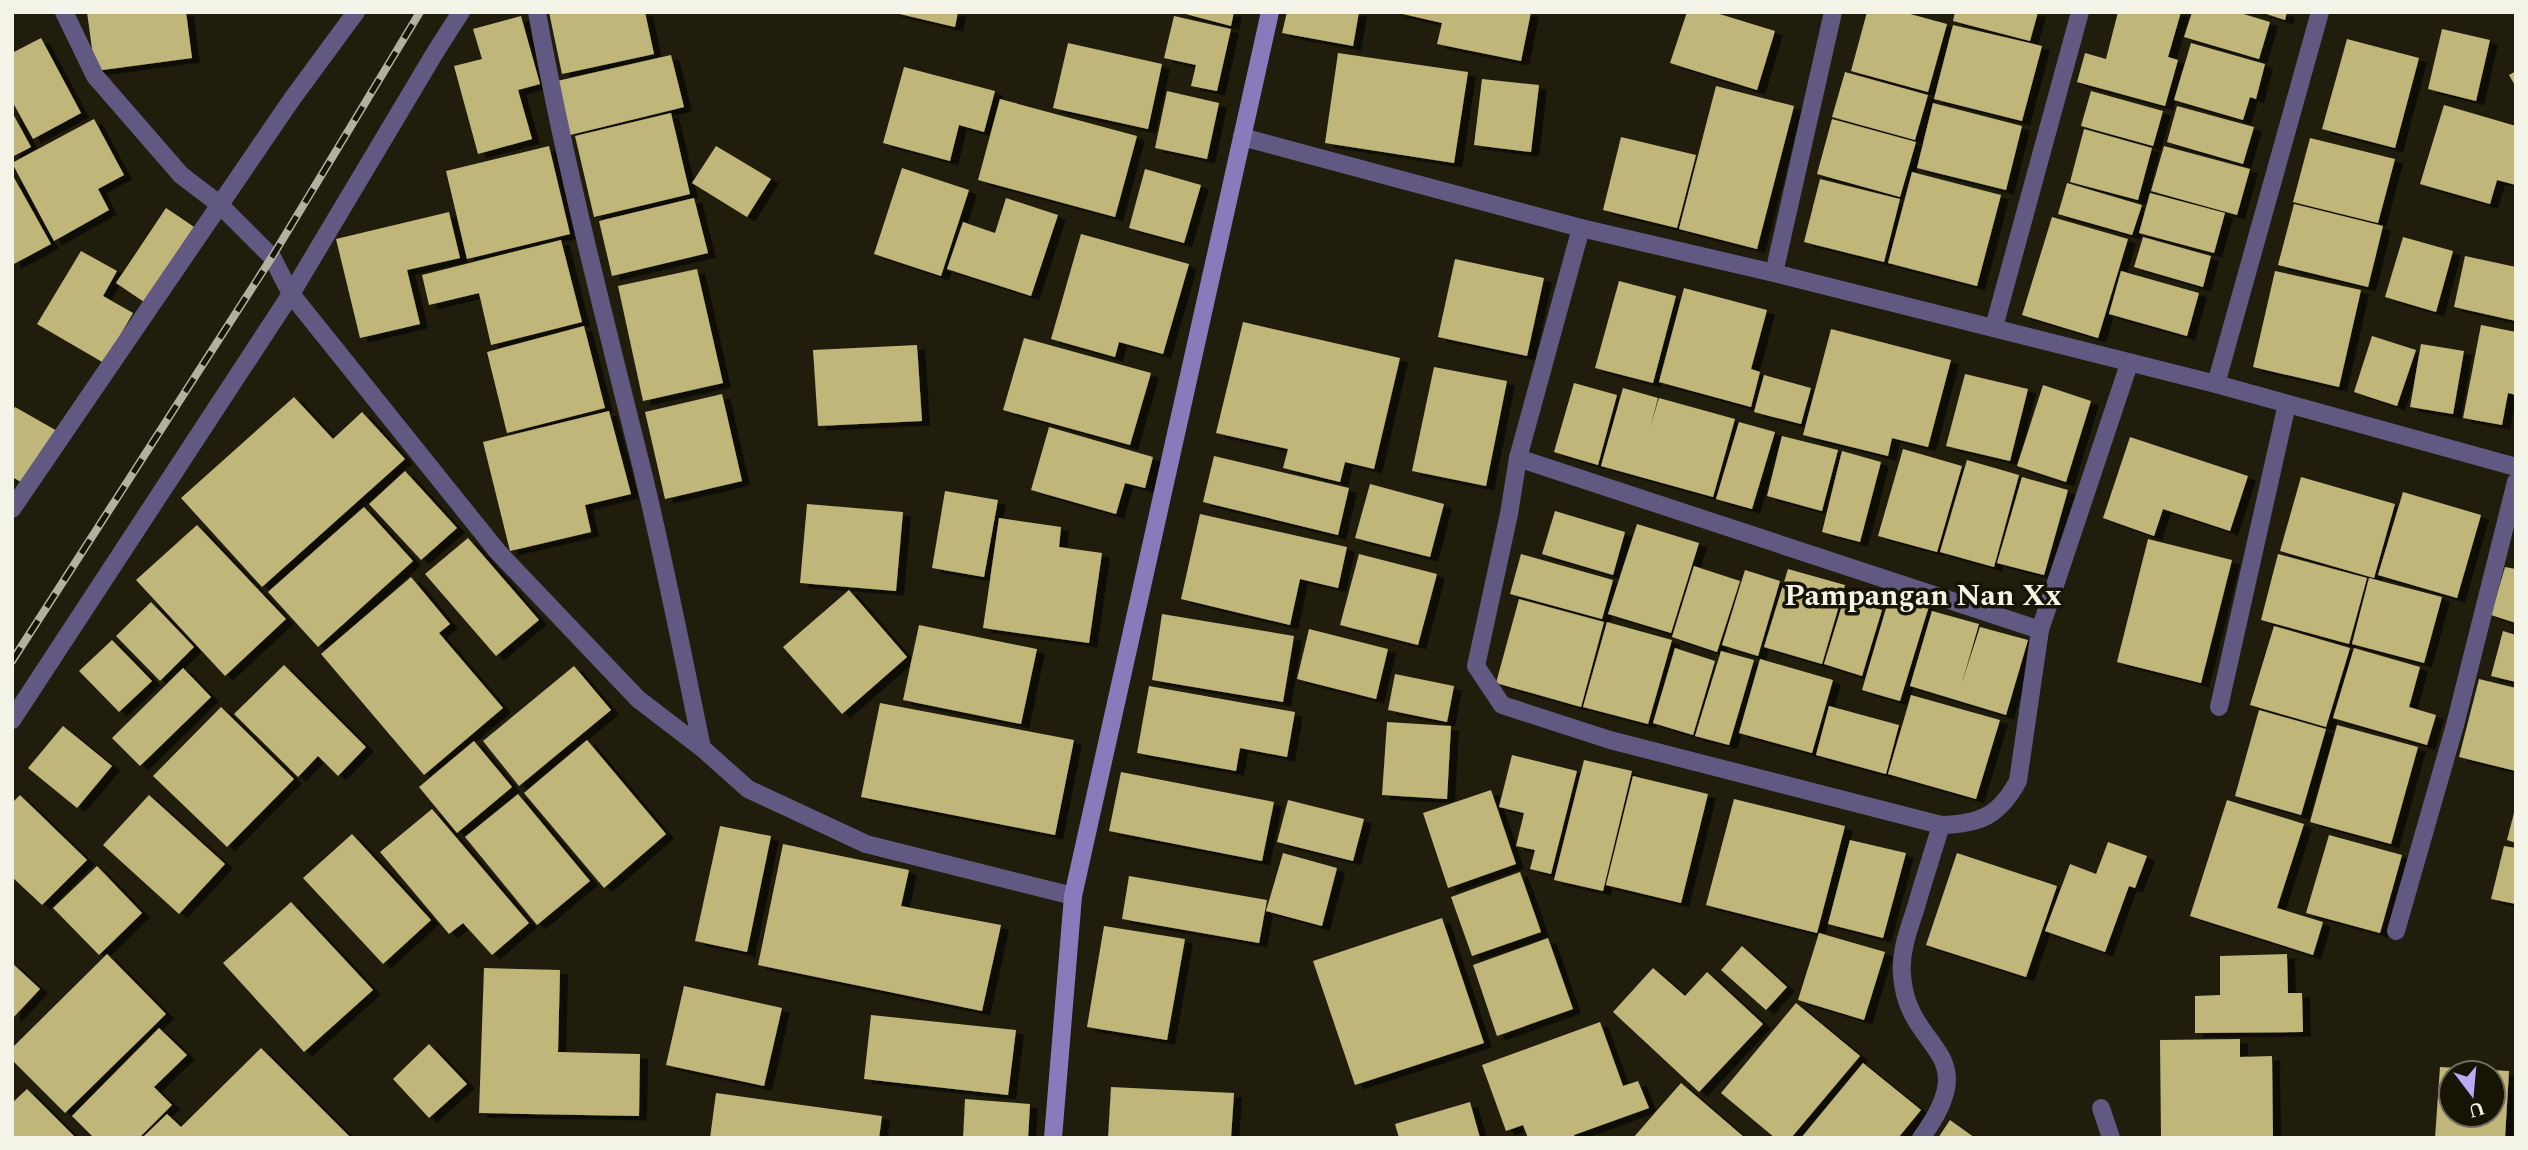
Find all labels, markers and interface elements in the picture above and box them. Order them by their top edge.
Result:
district label: Pampangan Nan Xx [1784,573,2062,619]
north arrow [2437,1059,2507,1129]
text: U [2465,1093,2488,1125]

